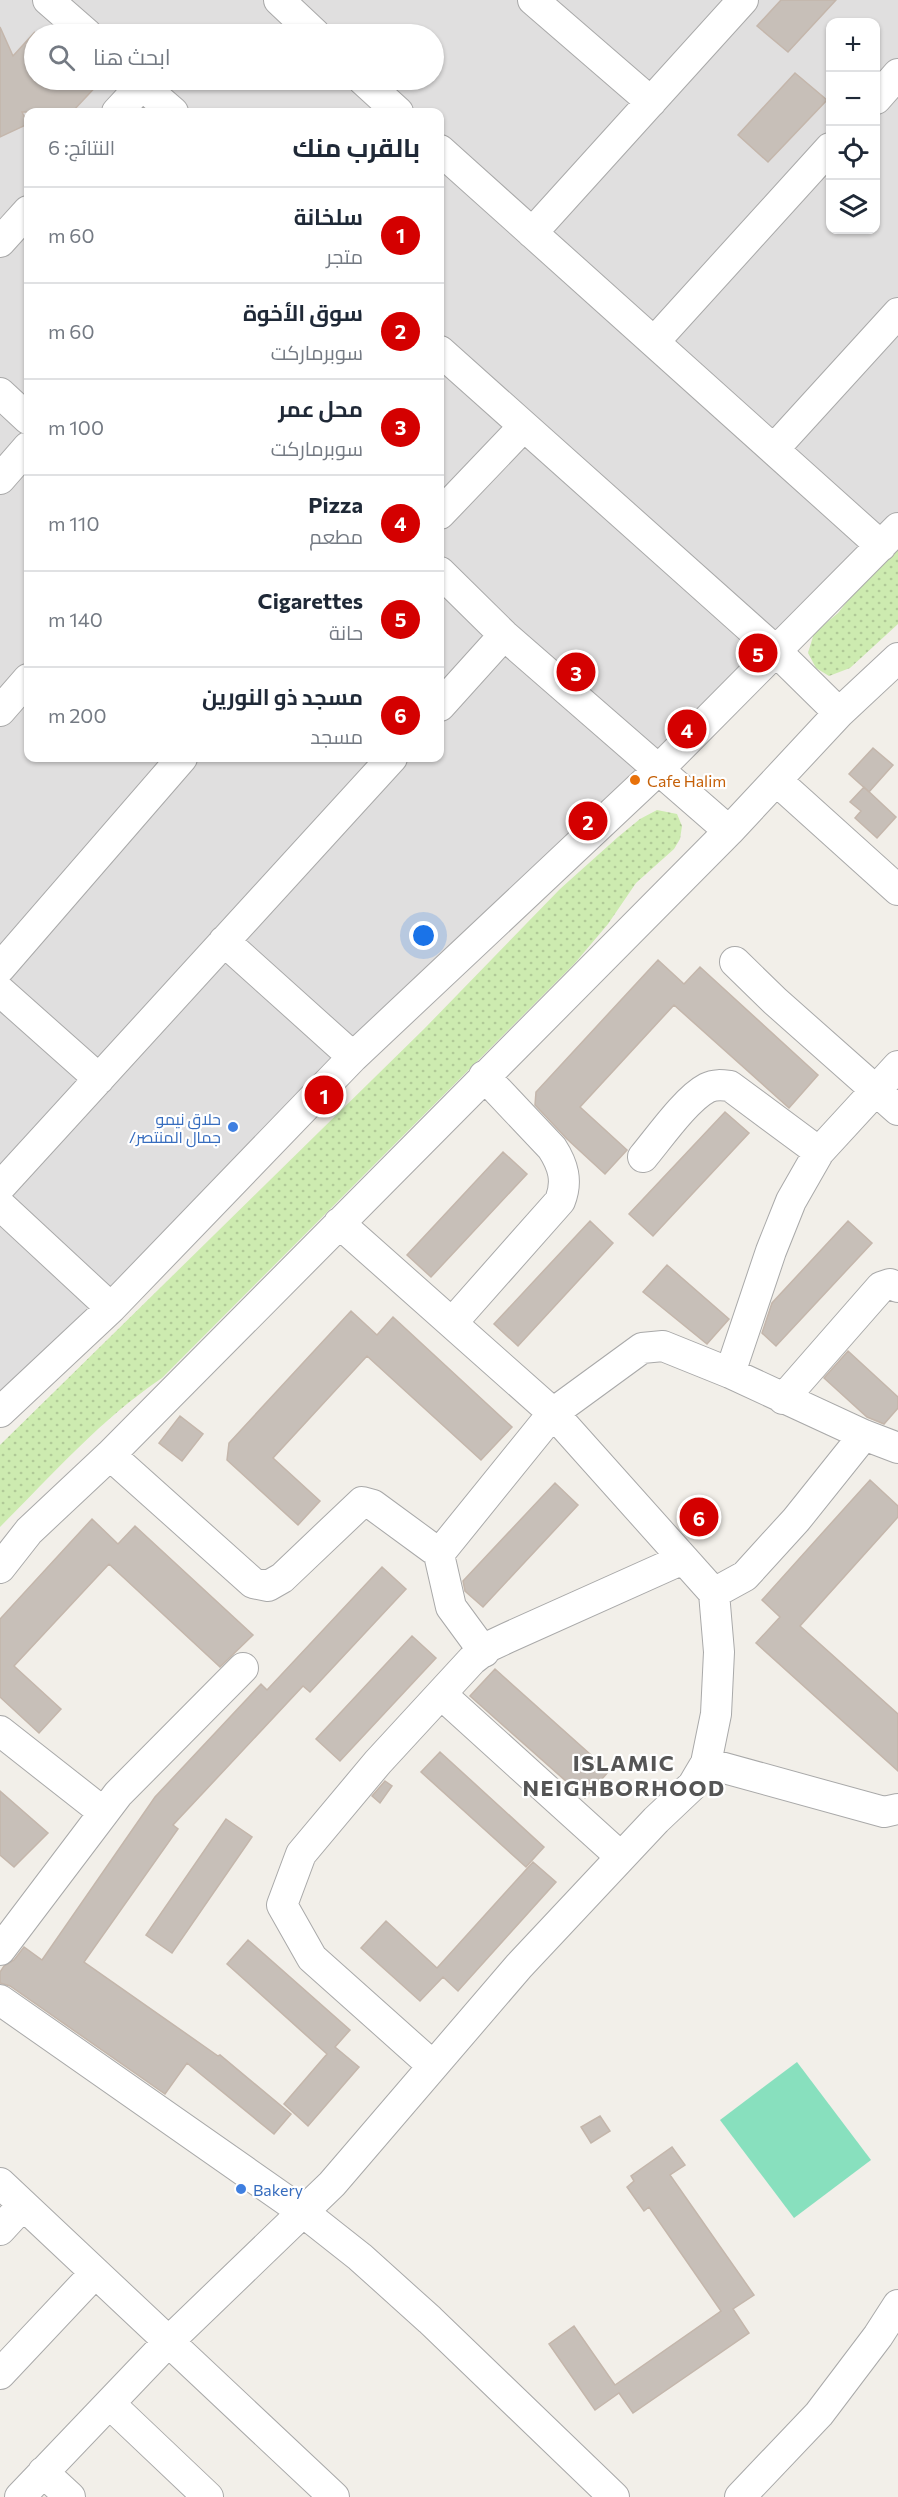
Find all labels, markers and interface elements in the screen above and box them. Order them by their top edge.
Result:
map controls [826,18,880,234]
button: + [826,18,880,72]
search box [24,24,444,90]
icon: search [45,41,78,74]
text: ابحث هنا [93,43,171,70]
button: − [826,72,880,126]
button: locate [826,126,880,180]
text: بالقرب منك [292,131,420,162]
text: النتائج: 6 [48,135,115,159]
button: layers [826,180,880,234]
text: سلخانة [294,203,363,230]
text: 60 m [48,223,95,247]
text: 1 [396,223,405,247]
text: متجر [326,244,363,268]
text: سوق الأخوة [243,299,363,326]
text: 60 m [48,319,95,343]
text: 2 [395,319,406,343]
text: سوبرماركت [271,340,363,364]
text: محل عمر [278,395,363,422]
text: 100 m [48,415,104,439]
text: 3 [395,415,406,439]
text: سوبرماركت [271,436,363,460]
text: Pizza [308,491,363,518]
text: 110 m [48,511,99,535]
text: 4 [394,511,407,535]
text: مطعم [309,524,363,548]
text: Cigarettes [258,587,363,614]
text: 140 m [48,607,103,631]
text: 5 [395,607,406,631]
text: حانة [329,620,363,644]
pin: 5 [738,630,777,676]
pin: 3 [556,650,596,694]
text: مسجد ذو النورين [202,683,363,710]
text: 200 m [48,703,106,727]
text: 6 [394,703,407,727]
pin: 4 [668,706,706,752]
text: مسجد [310,724,363,748]
place label: Cafe Halim [647,771,726,790]
marker: Cafe Halim [628,773,642,787]
pin: 2 [568,798,608,844]
your location [409,921,438,950]
pin: 1 [304,1072,344,1118]
place label: حلاق نيمو /جمال المنتصر [129,1109,221,1148]
marker: حلاق نيمو /جمال المنتصر [226,1120,240,1134]
pin: 6 [680,1494,718,1540]
district label: ISLAMIC NEIGHBORHOOD [522,1749,726,1801]
place label: Bakery [253,2180,303,2199]
marker: Bakery [234,2182,248,2196]

